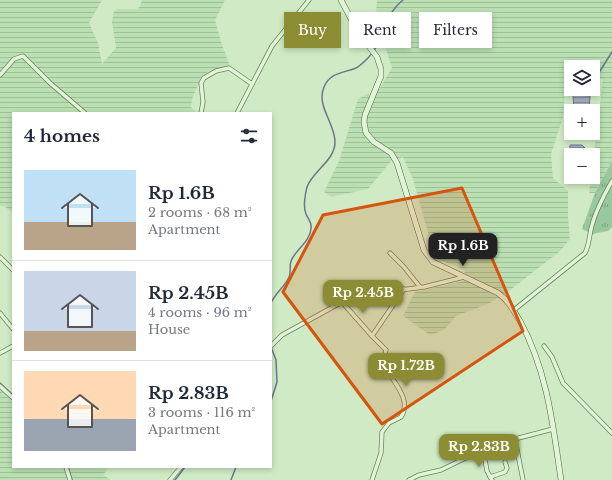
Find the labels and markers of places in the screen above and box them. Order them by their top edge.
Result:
pin: Rp 1.6B [426,233,500,267]
pin: Rp 2.45B [322,280,404,314]
pin: Rp 1.72B [365,353,447,387]
pin: Rp 2.83B [438,434,520,468]

